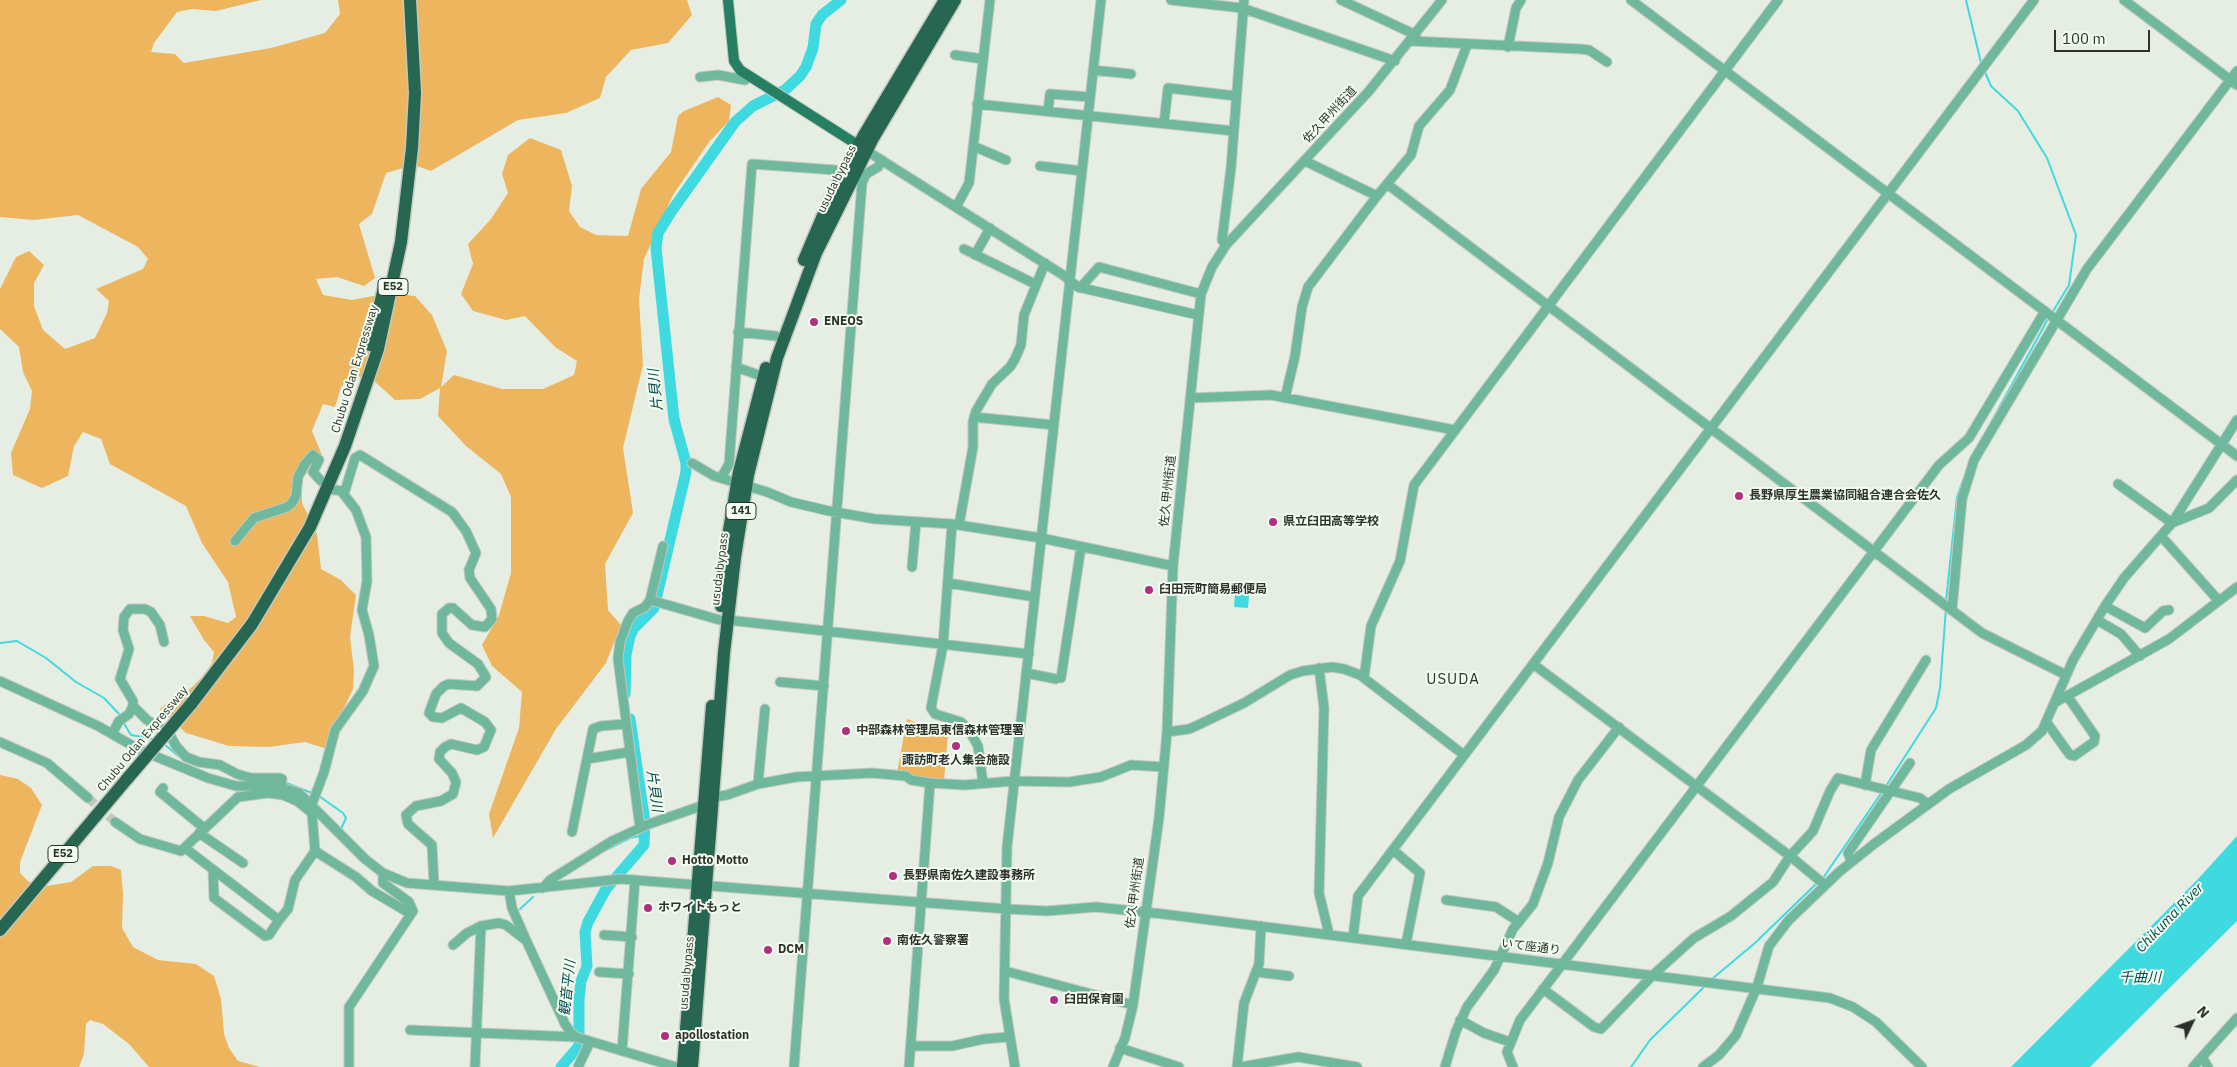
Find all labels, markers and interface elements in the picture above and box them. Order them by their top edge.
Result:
scale bar [2057,20,2153,52]
text: 100 m [2062,29,2106,48]
street label: 佐久甲州街道 [1300,84,1360,146]
street label: usuda bypass [814,143,860,215]
road number: E52 [378,278,408,296]
street label: Chubu Odan Expressway [329,303,381,435]
place label: ENEOS [824,315,863,329]
marker: ENEOS [808,316,820,328]
water label: 片貝川 [645,368,667,412]
street label: 佐久甲州街道 [1157,454,1179,528]
place label: 長野県厚生農業協同組合連合会佐久 [1749,489,1941,503]
marker: 長野県厚生農業協同組合連合会佐久 [1733,490,1745,502]
road number: 141 [726,502,756,520]
place label: 県立臼田高等学校 [1283,515,1379,529]
marker: 県立臼田高等学校 [1267,516,1279,528]
street label: usuda bypass [708,532,732,606]
place label: 臼田荒町簡易郵便局 [1159,583,1267,597]
marker: 臼田荒町簡易郵便局 [1143,584,1155,596]
district label: USUDA [1426,671,1480,689]
street label: Chubu Odan Expressway [95,683,191,795]
place label: 中部森林管理局東信森林管理署 [856,724,1024,738]
marker: 中部森林管理局東信森林管理署 [840,725,852,737]
marker: 諏訪町老人集会施設 [950,740,962,752]
place label: 諏訪町老人集会施設 [902,754,1010,768]
water label: 片貝川 [643,769,665,813]
road number: E52 [48,846,78,862]
place label: Hotto Motto [682,854,748,868]
marker: Hotto Motto [666,855,678,867]
street label: 佐久甲州街道 [1123,856,1147,930]
place label: 長野県南佐久建設事務所 [903,869,1035,883]
marker: 長野県南佐久建設事務所 [887,870,899,882]
water label: Chikuma River [2133,880,2207,956]
place label: ホワイトもっと [658,901,742,915]
marker: ホワイトもっと [642,902,654,914]
place label: 南佐久警察署 [897,934,969,948]
marker: 南佐久警察署 [881,935,893,947]
street label: usuda bypass [677,936,697,1010]
street label: いて座通り [1500,936,1562,958]
place label: DCM [778,943,804,957]
marker: DCM [762,944,774,956]
water label: 観音平川 [557,959,579,1017]
water label: 千曲川 [2119,970,2161,986]
place label: 臼田保育園 [1064,993,1124,1007]
marker: 臼田保育園 [1048,994,1060,1006]
north arrow [2167,997,2217,1047]
text: N [2193,1002,2213,1022]
place label: apollostation [675,1029,749,1043]
marker: apollostation [659,1030,671,1042]

